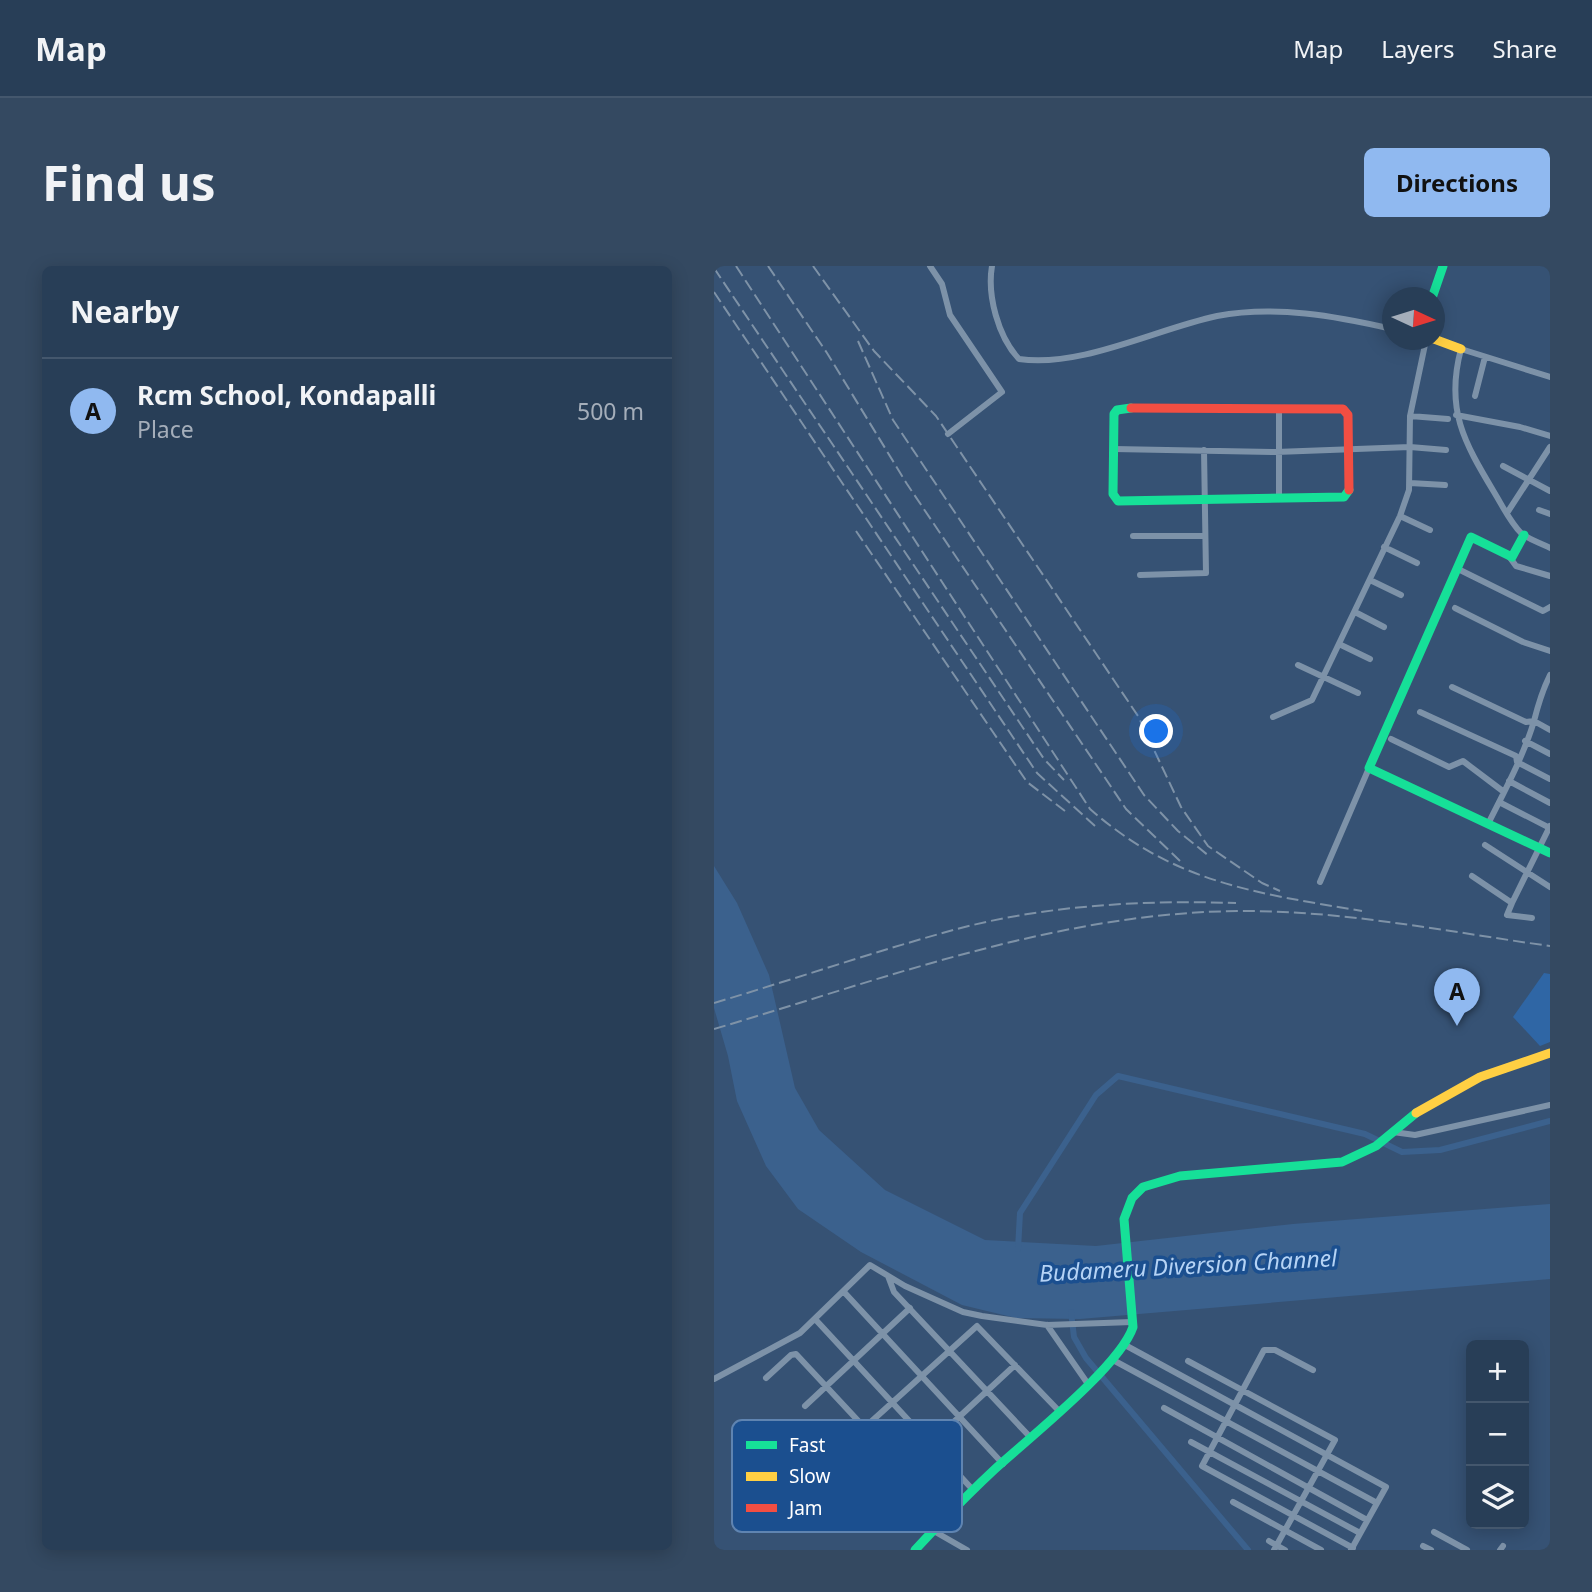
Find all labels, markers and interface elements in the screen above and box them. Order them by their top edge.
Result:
text: Map [35,26,107,71]
text: Map [1293,32,1343,65]
text: Layers [1381,32,1455,65]
text: Share [1493,32,1557,65]
button: Directions [1364,148,1550,217]
text: Find us [42,149,216,215]
north arrow [1382,287,1445,350]
text: Nearby [70,291,179,332]
text: Rcm School, Kondapalli [137,377,436,413]
text: A [85,395,101,427]
text: 500 m [577,395,644,427]
text: Place [137,413,194,445]
your location [1139,714,1173,748]
pin: A [1434,968,1480,1026]
water label: Budameru Diversion Channel [1038,1241,1339,1289]
map controls [1466,1340,1529,1529]
button: + [1466,1340,1529,1403]
button: − [1466,1403,1529,1466]
legend [732,1420,962,1532]
text: Fast [789,1432,826,1458]
text: Slow [789,1463,830,1489]
button: layers [1466,1466,1529,1529]
text: Jam [787,1495,823,1521]

